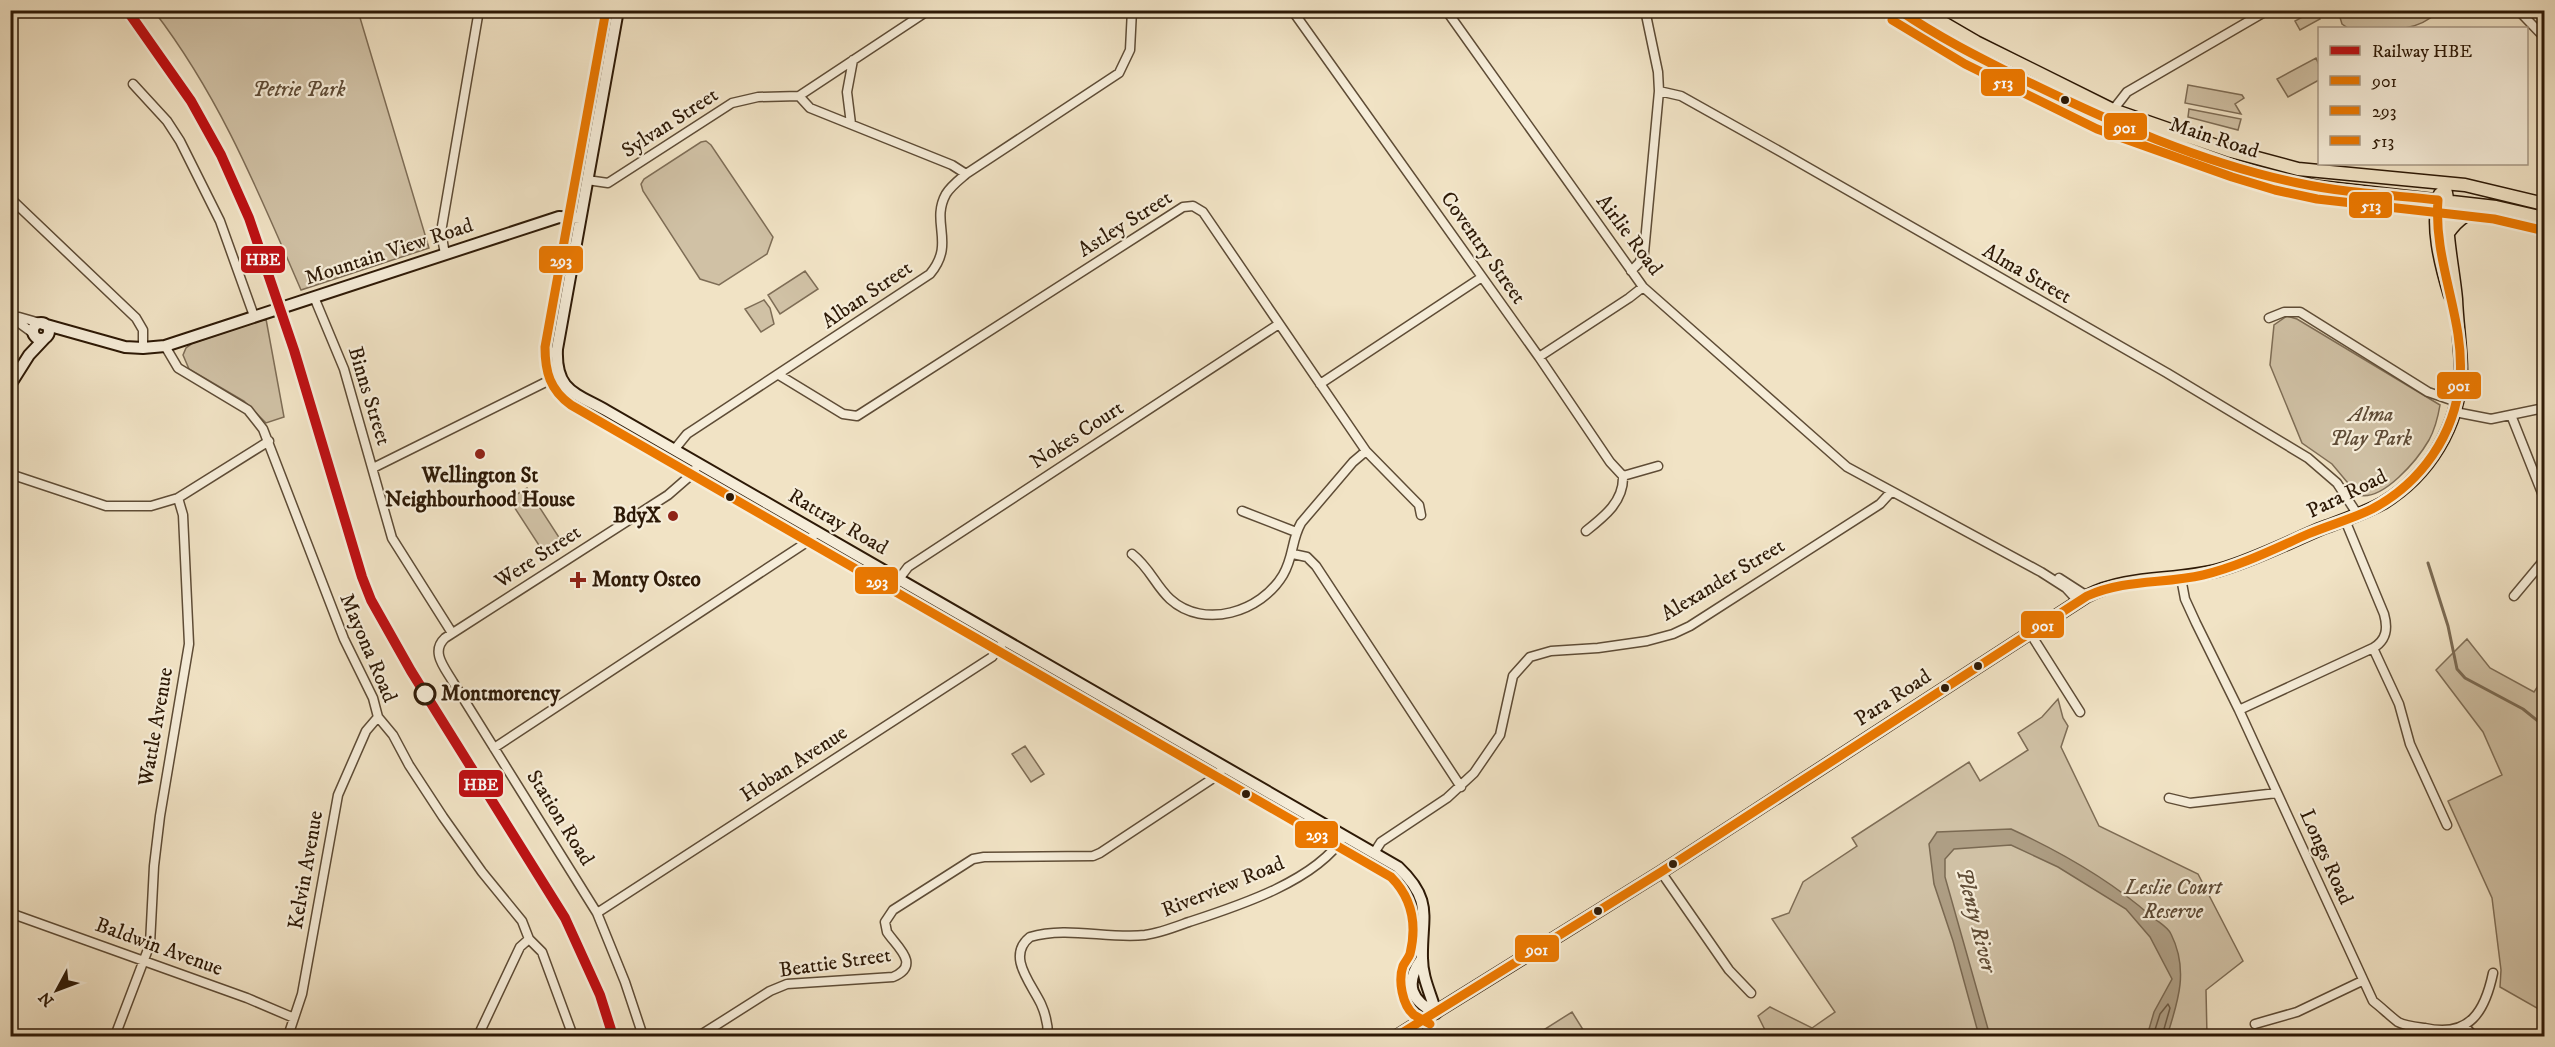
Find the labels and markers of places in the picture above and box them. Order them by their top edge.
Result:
unlabelled marker [2059,94,2071,106]
marker: Wellington St Neighbourhood House [473,447,487,461]
place label: Wellington St Neighbourhood House [385,463,575,513]
unlabelled marker [724,491,736,503]
place label: BdyX [613,503,662,529]
marker: BdyX [666,509,680,523]
place label: Monty Osteo [592,567,701,593]
marker: Monty Osteo [569,571,587,589]
unlabelled marker [1972,660,1984,672]
place label: Montmorency [441,681,561,707]
unlabelled marker [1939,682,1951,694]
marker: Montmorency [414,683,436,705]
unlabelled marker [1240,788,1252,800]
unlabelled marker [1667,858,1679,870]
unlabelled marker [1592,905,1604,917]

